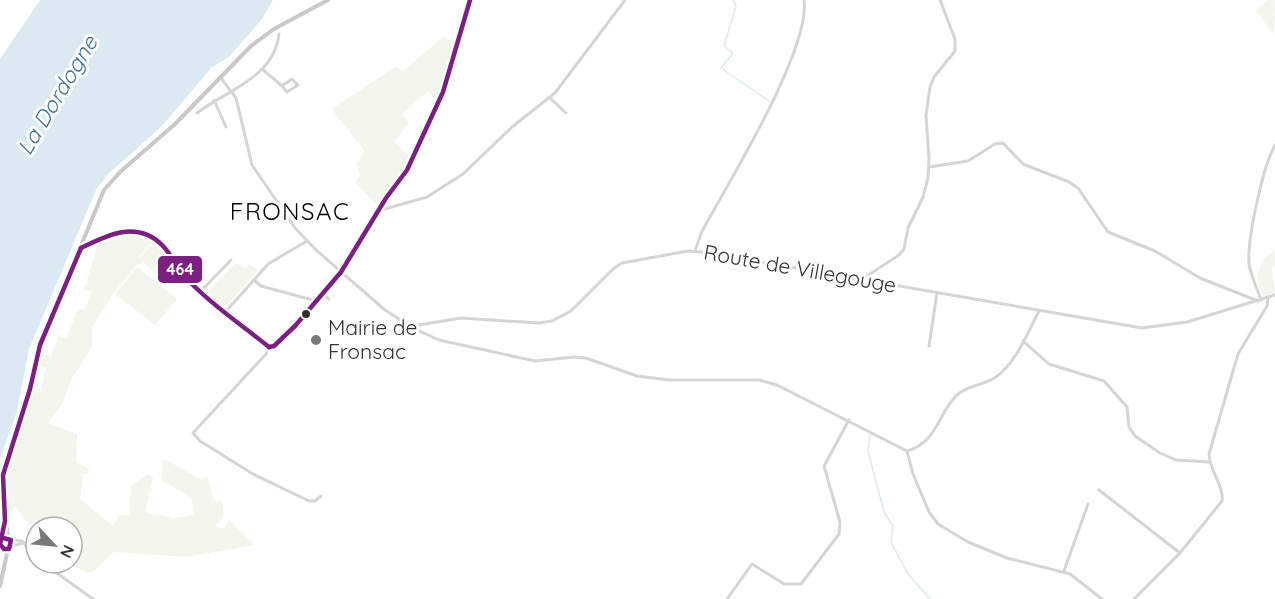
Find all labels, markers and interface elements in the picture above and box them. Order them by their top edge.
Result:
water label: La Dordogne [11,29,104,160]
district label: FRONSAC [230,196,350,226]
street label: Route de Villegouge [702,238,898,298]
line badge: 464 [157,255,203,284]
text: 464 [166,259,194,279]
unlabelled marker [300,308,312,320]
place label: Mairie de Fronsac [328,314,417,364]
marker: Mairie de Fronsac [309,333,323,347]
north arrow [24,515,84,575]
text: N [56,542,79,561]

